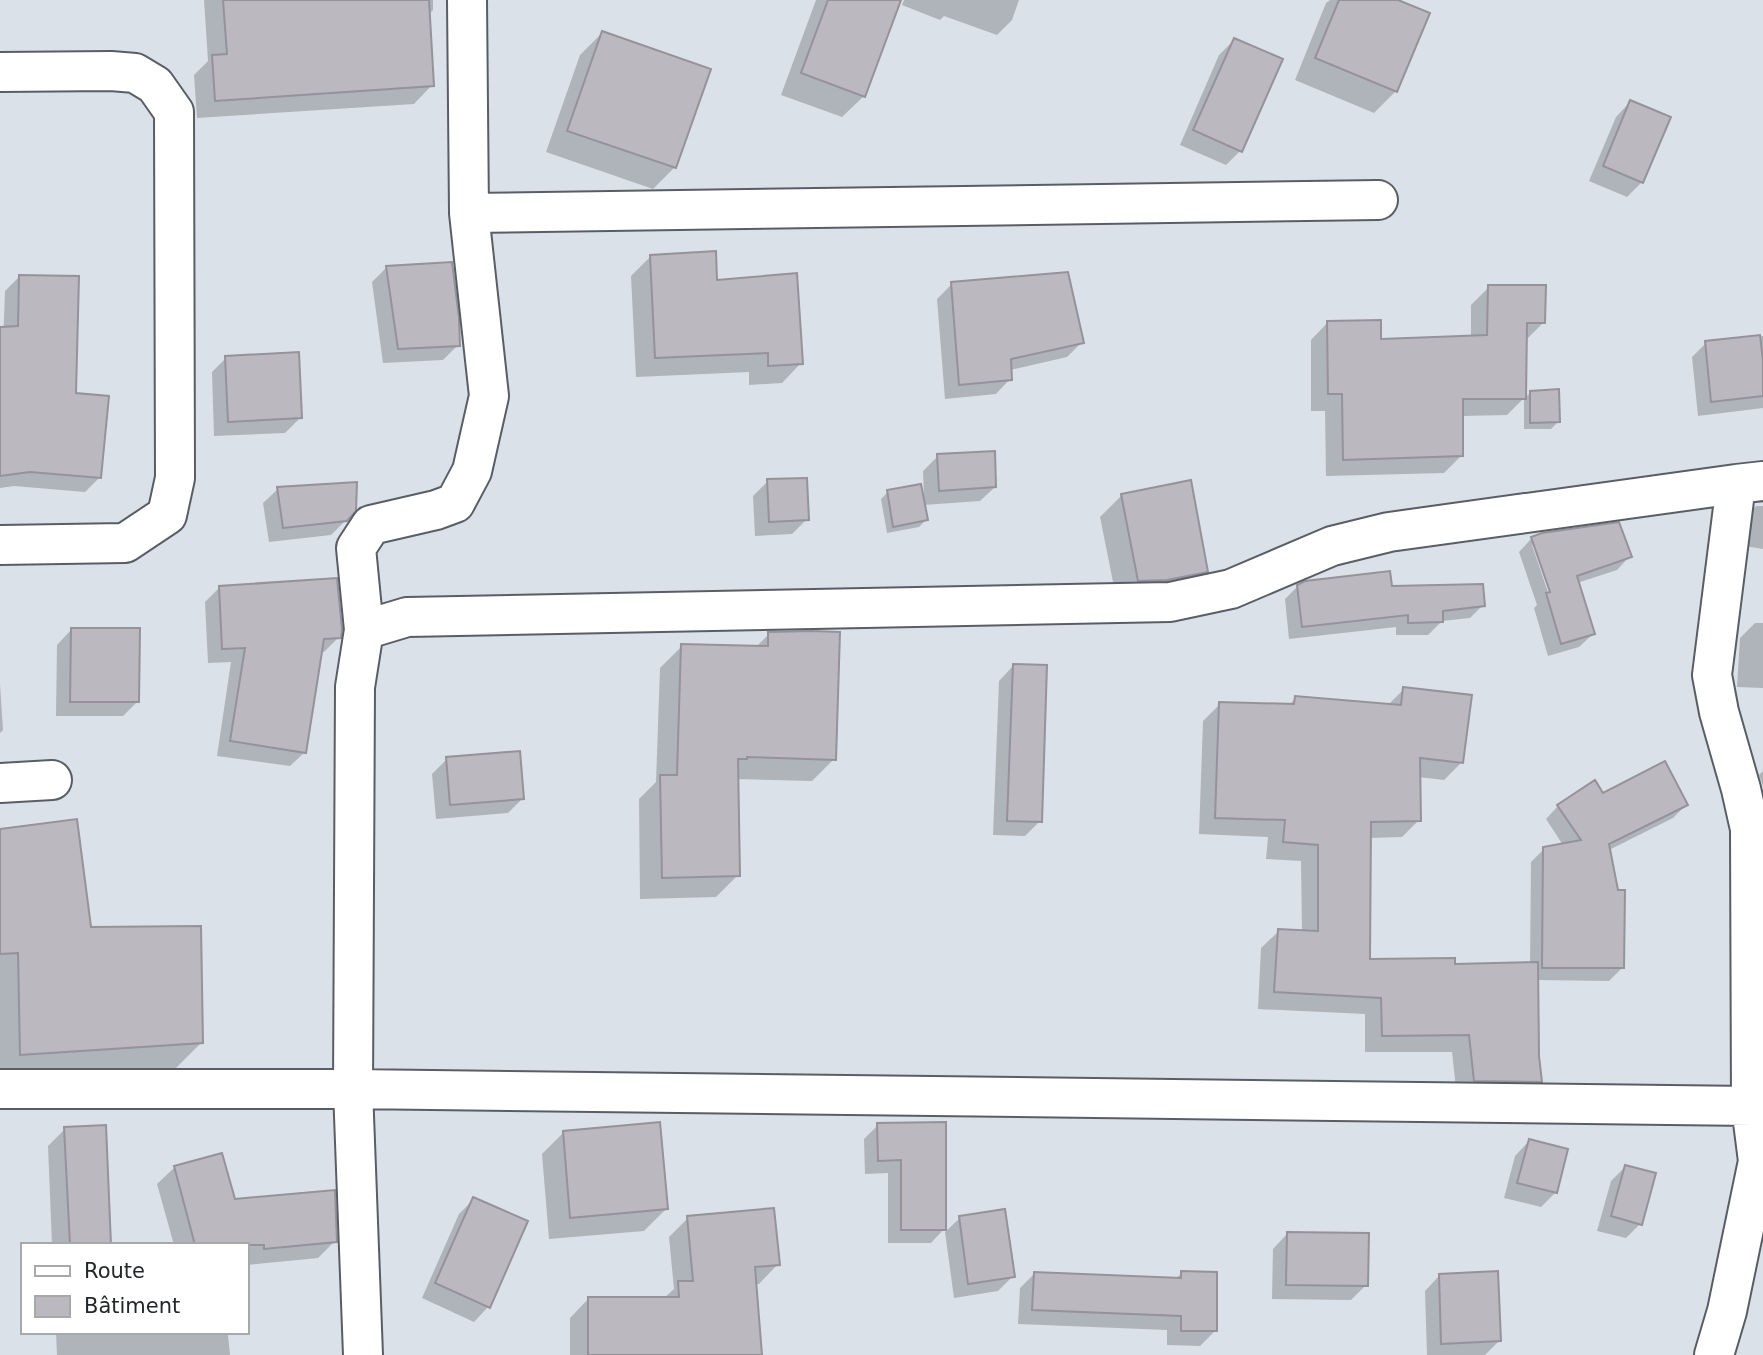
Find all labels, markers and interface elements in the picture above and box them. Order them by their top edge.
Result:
legend [21,1243,248,1334]
text: Route [84,1259,145,1283]
text: Bâtiment [84,1294,180,1318]

